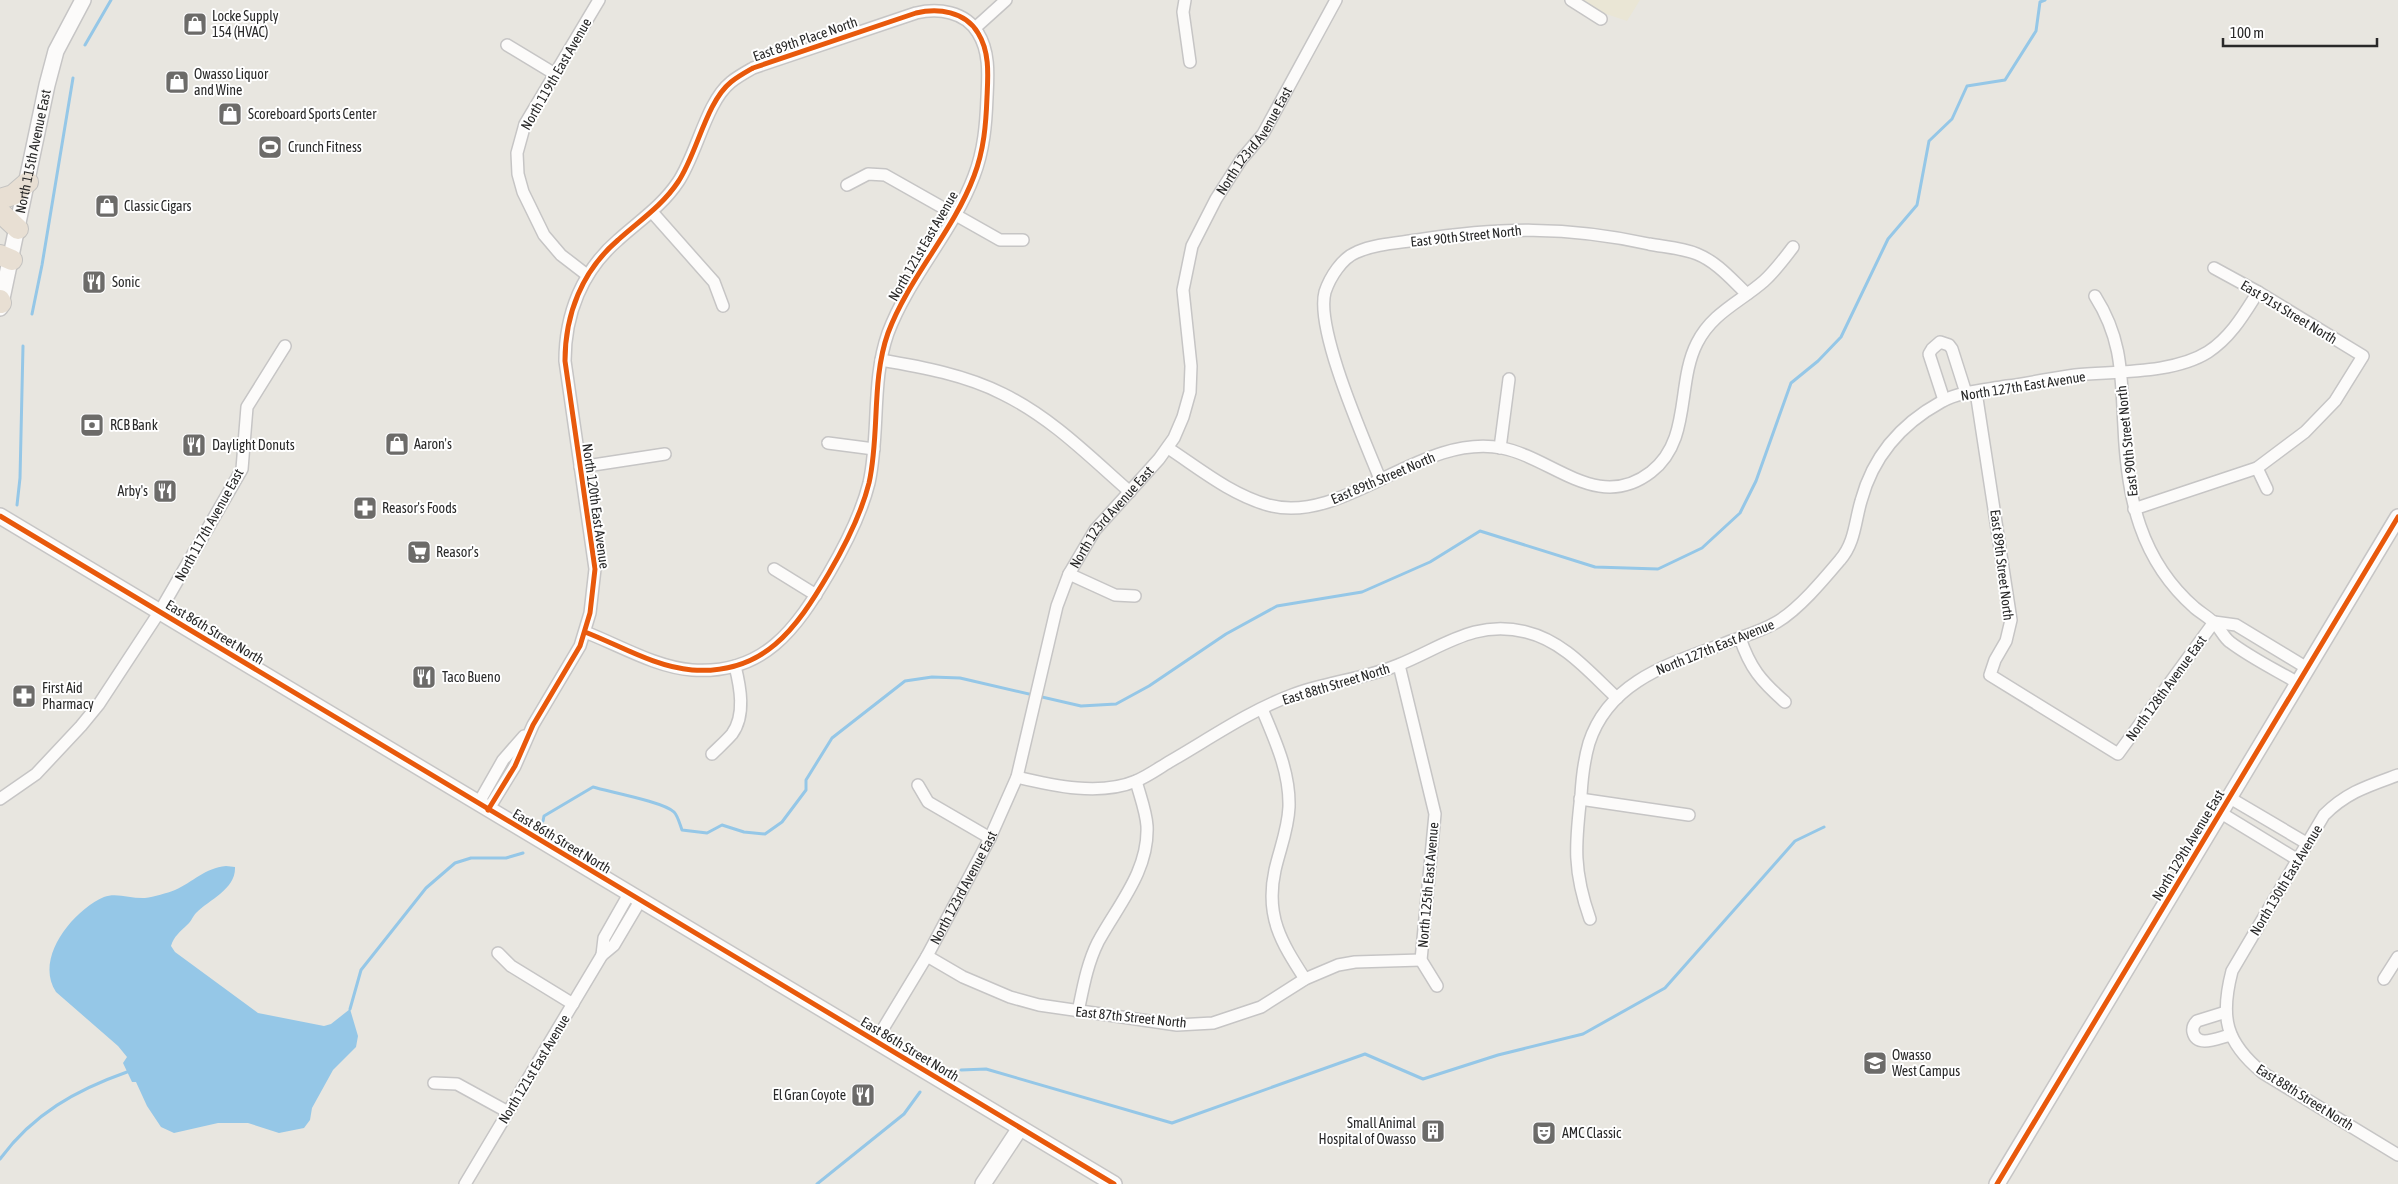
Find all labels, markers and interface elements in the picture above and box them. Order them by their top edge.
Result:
place label: Locke Supply 154 (HVAC) [212,8,279,40]
shop icon: Locke Supply 154 (HVAC) [182,11,208,37]
street label: East 89th Place North [751,14,859,64]
street label: North 119th East Avenue [518,15,594,133]
scale bar [2223,15,2377,47]
text: 100 m [2230,24,2264,41]
place label: Owasso Liquor and Wine [194,66,269,98]
shop icon: Owasso Liquor and Wine [164,69,190,95]
street label: North 123rd Avenue East [1213,84,1295,198]
street label: North 115th Avenue East [12,88,54,215]
shop icon: Scoreboard Sports Center [217,101,243,127]
place label: Scoreboard Sports Center [248,106,377,122]
sports icon: Crunch Fitness [257,134,283,160]
place label: Crunch Fitness [288,139,362,155]
street label: North 121st East Avenue [885,188,961,304]
shop icon: Classic Cigars [94,193,120,219]
place label: Classic Cigars [124,198,192,214]
street label: East 90th Street North [1410,222,1522,250]
restaurant icon: Sonic [81,269,107,295]
place label: Sonic [112,274,140,290]
street label: East 91st Street North [2238,277,2340,347]
street label: North 127th East Avenue [1959,368,2087,404]
street label: East 90th Street North [2113,385,2141,497]
bank icon: RCB Bank [79,412,105,438]
place label: RCB Bank [110,417,158,433]
shop icon: Aaron's [384,431,410,457]
restaurant icon: Daylight Donuts [181,432,207,458]
place label: Aaron's [414,436,452,452]
place label: Daylight Donuts [212,437,295,453]
street label: North 120th East Avenue [579,442,613,570]
street label: East 89th Street North [1329,449,1437,507]
street label: North 123rd Avenue East [1066,463,1157,571]
street label: North 117th Avenue East [171,466,247,584]
restaurant icon: Arby's [152,478,178,504]
place label: Arby's [118,483,148,499]
pharmacy icon: Reasor's Foods [352,495,378,521]
place label: Reasor's Foods [382,500,457,516]
street label: East 89th Street North [1987,509,2017,621]
supermarket icon: Reasor's [406,539,432,565]
place label: Reasor's [436,544,479,560]
street label: East 86th Street North [163,596,267,668]
street label: North 127th East Avenue [1654,616,1776,678]
street label: North 128th Avenue East [2122,632,2210,744]
street label: East 88th Street North [1280,660,1392,708]
restaurant icon: Taco Bueno [411,664,437,690]
place label: Taco Bueno [442,669,500,685]
place label: First Aid Pharmacy [42,680,94,712]
pharmacy icon: First Aid Pharmacy [11,683,37,709]
street label: North 129th Avenue East [2149,787,2227,903]
street label: East 86th Street North [510,805,614,877]
street label: North 125th East Avenue [1415,821,1441,949]
street label: North 130th East Avenue [2247,822,2325,938]
street label: North 123rd Avenue East [927,828,1000,947]
street label: East 87th Street North [1075,1003,1187,1031]
street label: North 121st East Avenue [495,1012,573,1126]
street label: East 86th Street North [858,1013,962,1085]
place label: Owasso West Campus [1892,1047,1960,1079]
school or university icon: Owasso West Campus [1862,1050,1888,1076]
street label: East 88th Street North [2253,1061,2357,1133]
restaurant icon: El Gran Coyote [850,1082,876,1108]
place label: El Gran Coyote [773,1087,846,1103]
place label: Small Animal Hospital of Owasso [1319,1115,1416,1147]
building icon: Small Animal Hospital of Owasso [1420,1118,1446,1144]
theatre icon: AMC Classic [1531,1120,1557,1146]
place label: AMC Classic [1562,1125,1622,1141]

